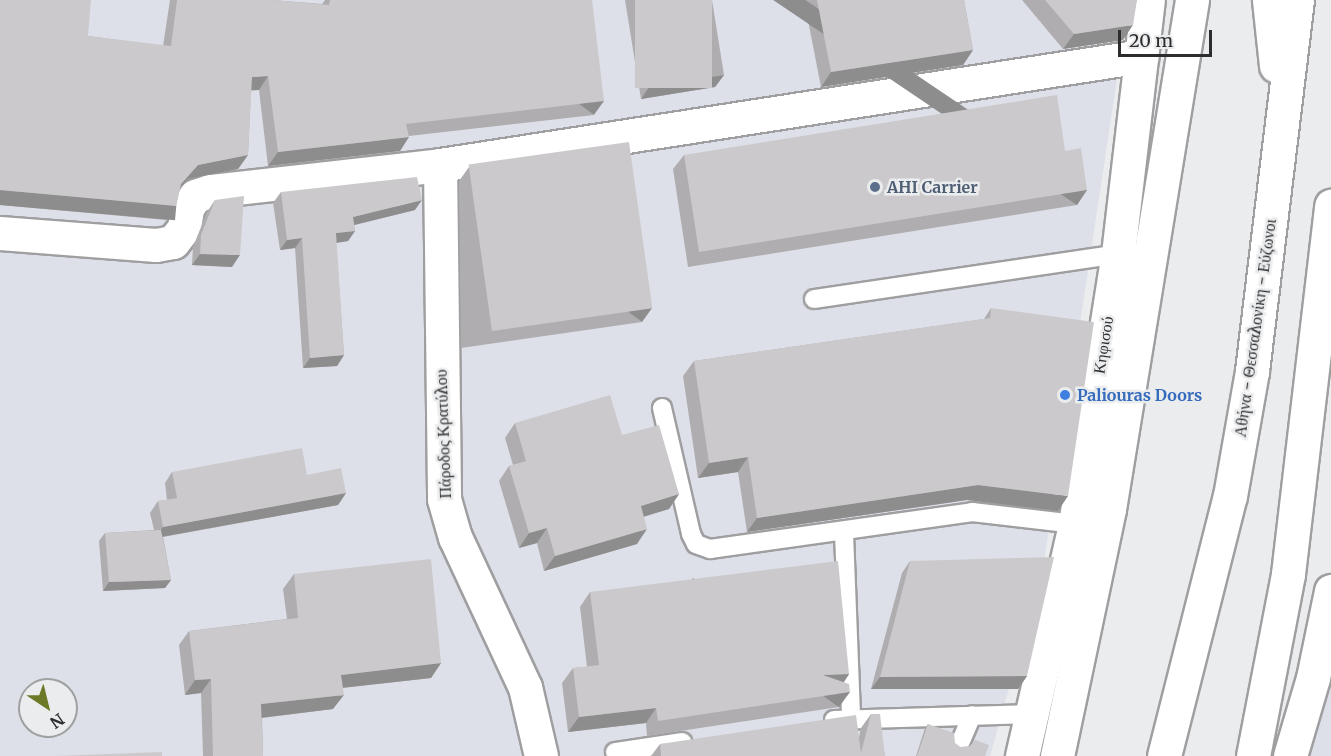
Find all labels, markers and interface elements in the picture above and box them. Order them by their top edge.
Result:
scale bar [1121,18,1216,56]
text: 20 m [1129,29,1173,52]
place label: AHI Carrier [887,177,978,197]
marker: AHI Carrier [868,180,882,194]
street label: Αθήνα - Θεσσαλονίκη - Εύζωνοι [1230,218,1280,438]
street label: Κηφισού [1089,315,1117,375]
street label: Πάροδος Κρατύλου [431,369,455,499]
place label: Paliouras Doors [1077,385,1202,405]
marker: Paliouras Doors [1058,388,1072,402]
north arrow [18,678,78,738]
text: N [46,709,68,733]

